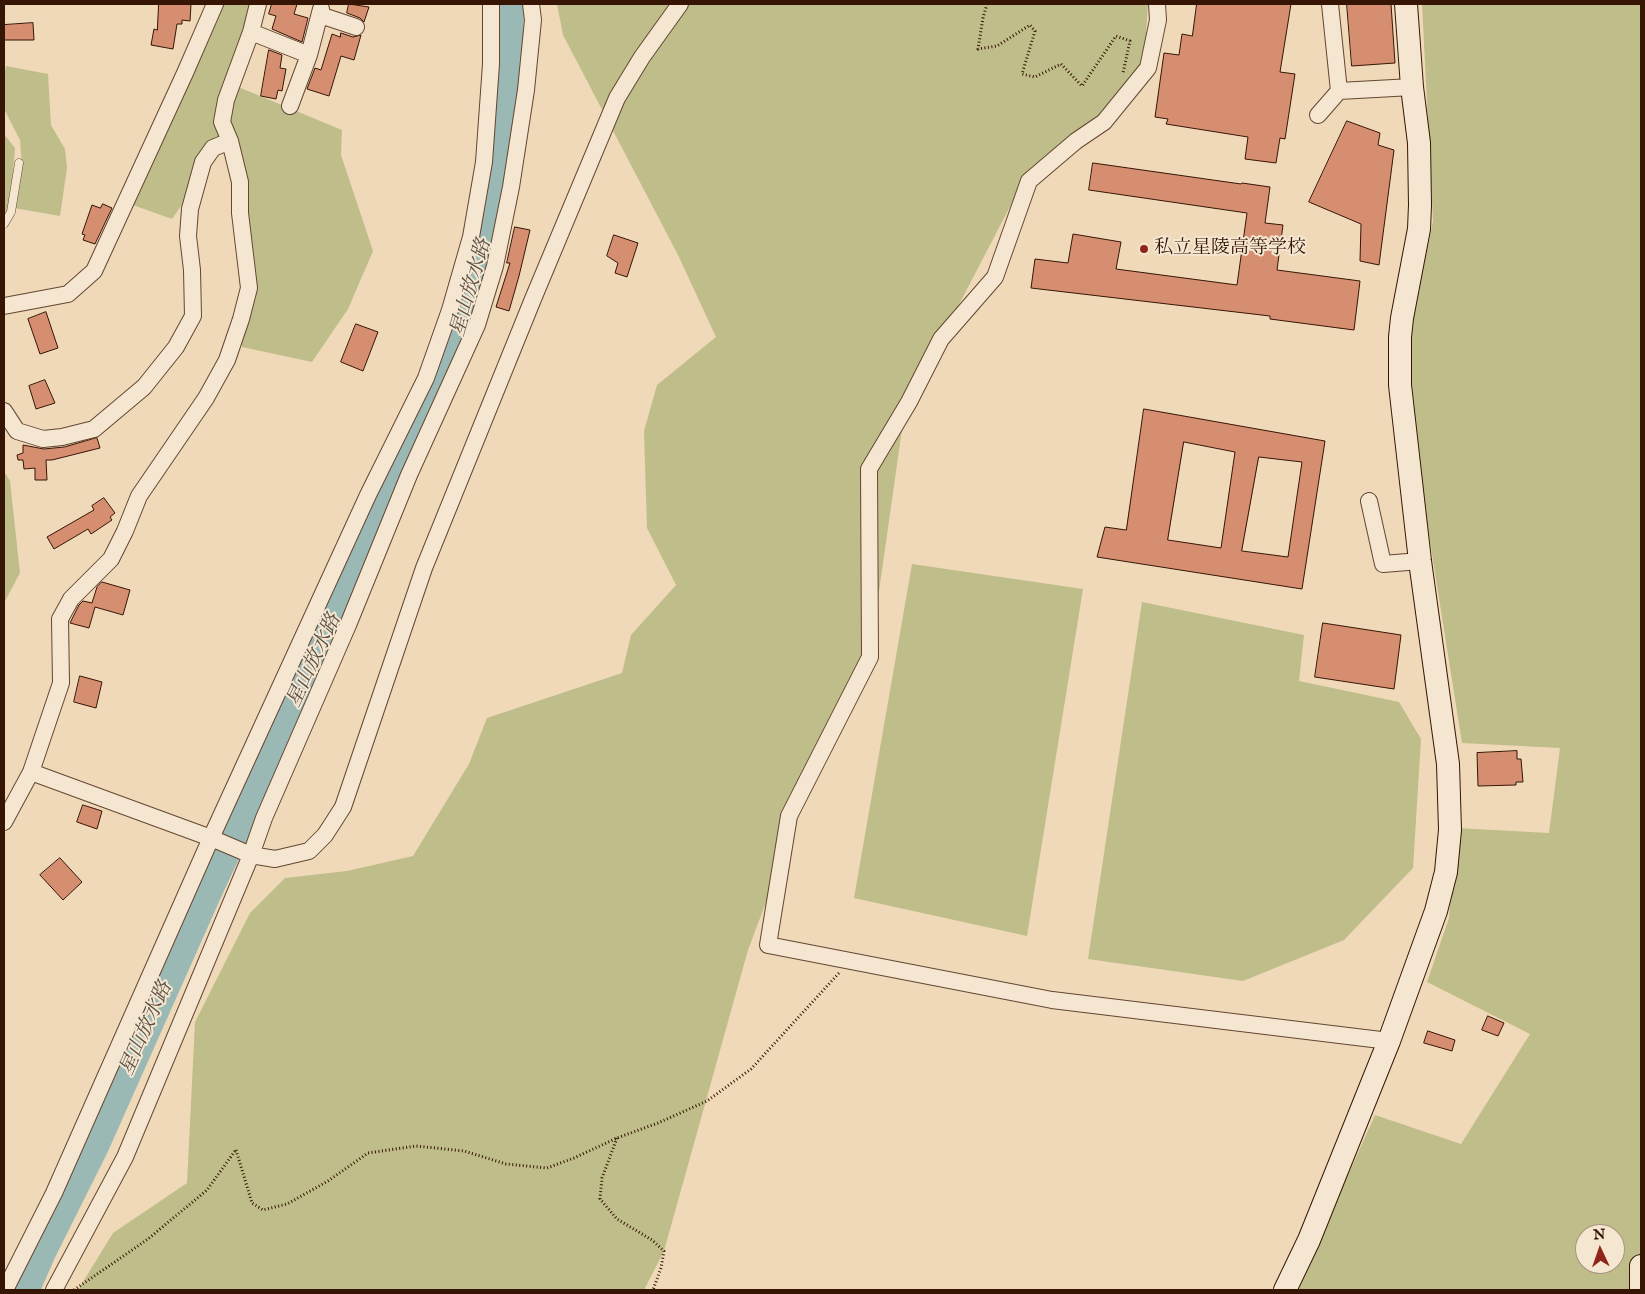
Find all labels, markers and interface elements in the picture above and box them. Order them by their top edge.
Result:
water label: 星山放水路 [447,237,497,339]
place label: 私立星陵高等学校 [1154,238,1306,260]
marker: 私立星陵高等学校 [1138,243,1150,255]
water label: 星山放水路 [283,611,347,711]
water label: 星山放水路 [116,978,178,1080]
north arrow [1575,1224,1625,1274]
text: N [1593,1226,1606,1244]

